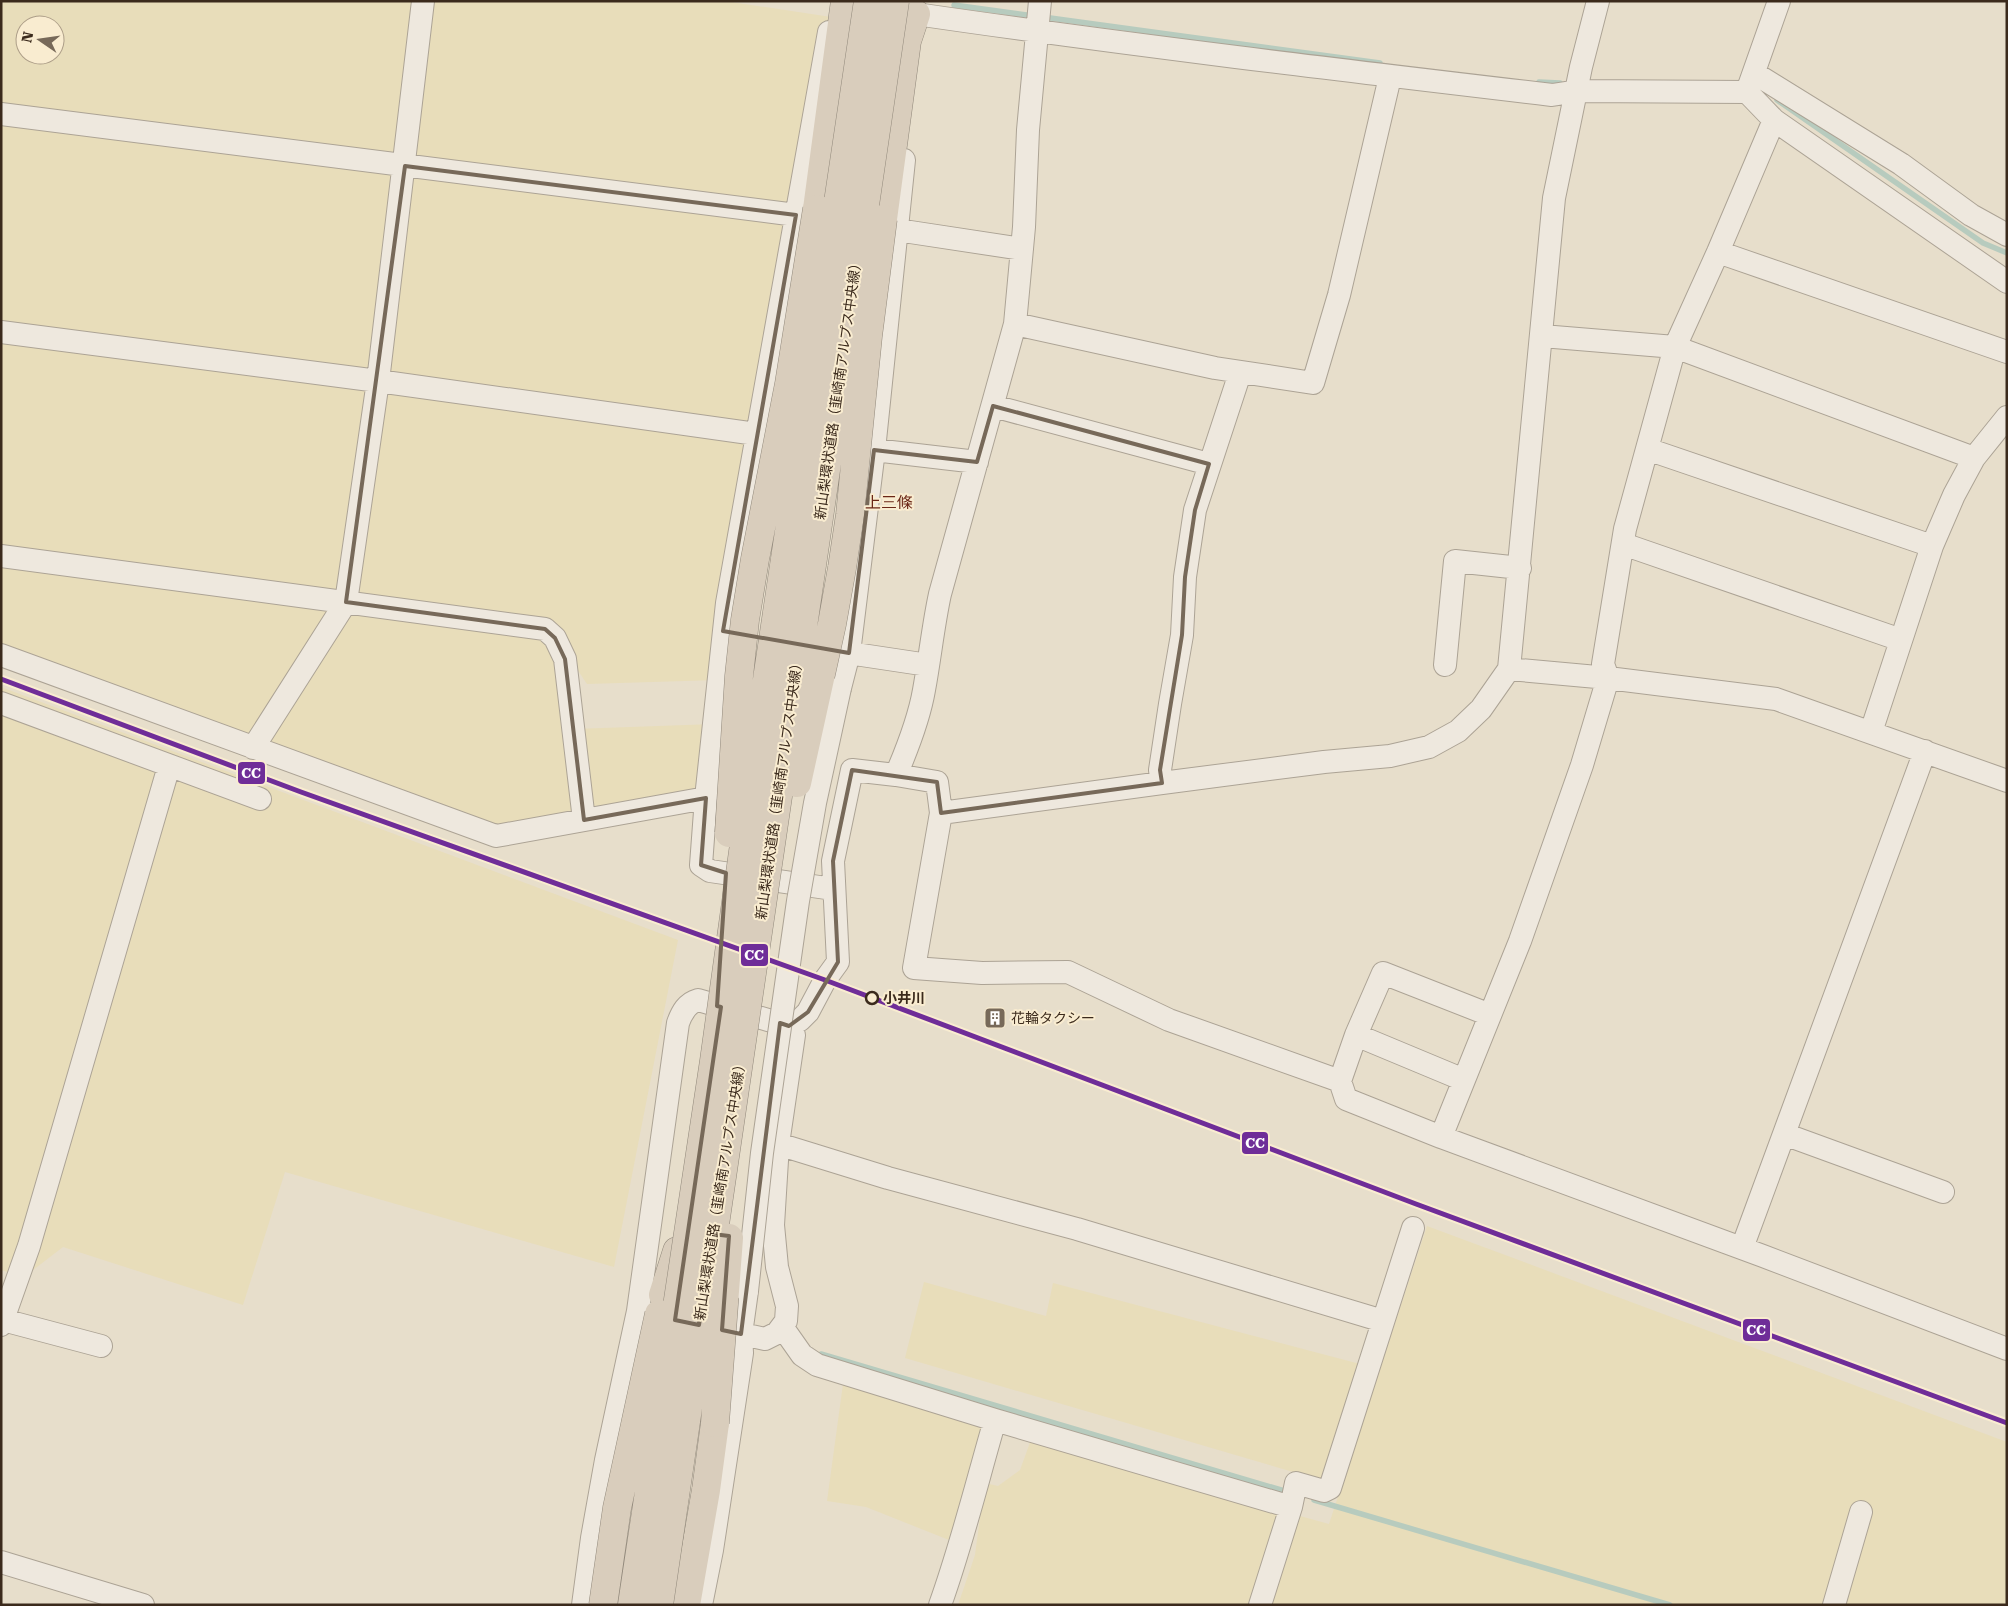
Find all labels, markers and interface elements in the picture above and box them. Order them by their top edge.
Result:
north arrow [15,15,65,65]
text: N [18,30,36,44]
street label: 新山梨環状道路（韮崎南アルプス中央線） [812,255,864,521]
district label: 上三條 [865,493,913,512]
street label: 新山梨環状道路（韮崎南アルプス中央線） [753,655,805,921]
line badge: CC [237,761,266,785]
text: CC [241,765,261,781]
line badge: CC [740,943,769,967]
text: CC [744,947,764,963]
place label: 小井川 [883,990,925,1006]
marker: 小井川 [865,991,879,1005]
building icon: 花輪タクシー [983,1006,1007,1030]
place label: 花輪タクシー [1011,1010,1095,1026]
street label: 新山梨環状道路（韮崎南アルプス中央線） [691,1056,749,1322]
line badge: CC [1241,1131,1269,1155]
text: CC [1245,1135,1265,1151]
line badge: CC [1742,1318,1771,1342]
text: CC [1746,1322,1766,1338]

